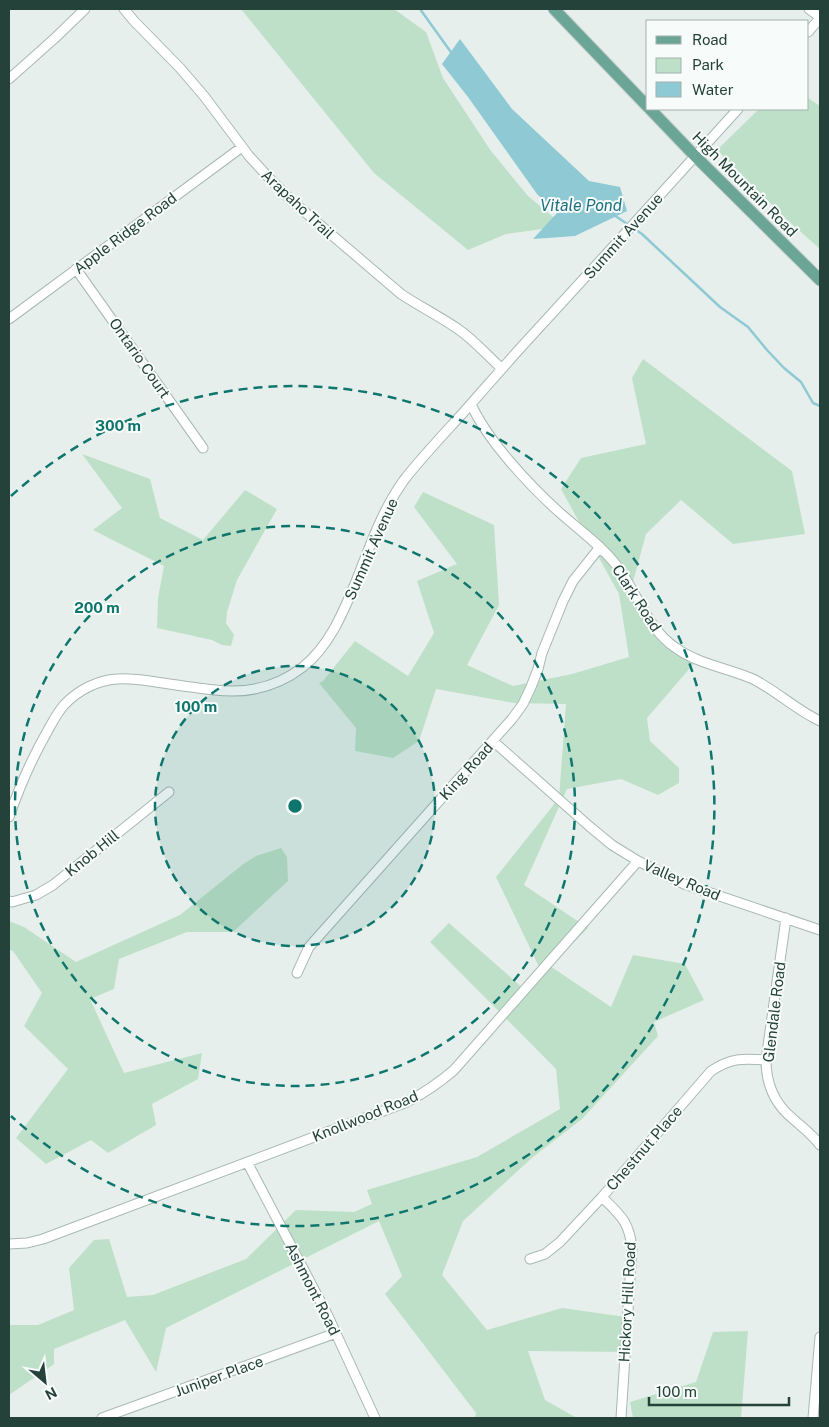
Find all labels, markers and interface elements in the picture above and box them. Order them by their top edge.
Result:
legend [646,20,809,110]
text: Road [692,31,728,48]
text: Park [692,56,724,73]
text: Water [692,81,734,98]
street label: High Mountain Road [689,128,801,240]
street label: Arapaho Trail [258,166,338,242]
street label: Apple Ridge Road [70,189,180,277]
street label: Summit Avenue [580,190,666,282]
water label: Vitale Pond [540,196,623,215]
street label: Ontario Court [106,315,174,401]
text: 300 m [95,417,141,434]
street label: Summit Avenue [341,496,401,602]
street label: Clark Road [609,561,665,635]
text: 200 m [74,599,120,616]
text: 100 m [175,698,217,715]
street label: King Road [436,739,496,803]
centre of rings [286,797,304,815]
street label: Knob Hill [62,826,122,880]
street label: Valley Road [641,856,723,904]
street label: Glendale Road [759,961,789,1063]
street label: Knollwood Road [310,1087,420,1145]
street label: Chestnut Place [603,1102,685,1194]
street label: Ashmont Road [282,1240,344,1338]
street label: Hickory Hill Road [615,1241,639,1363]
street label: Juniper Place [172,1352,266,1400]
north arrow [20,1357,70,1407]
scale bar [649,1374,789,1406]
text: 100 m [656,1383,697,1400]
text: N [43,1384,60,1403]

